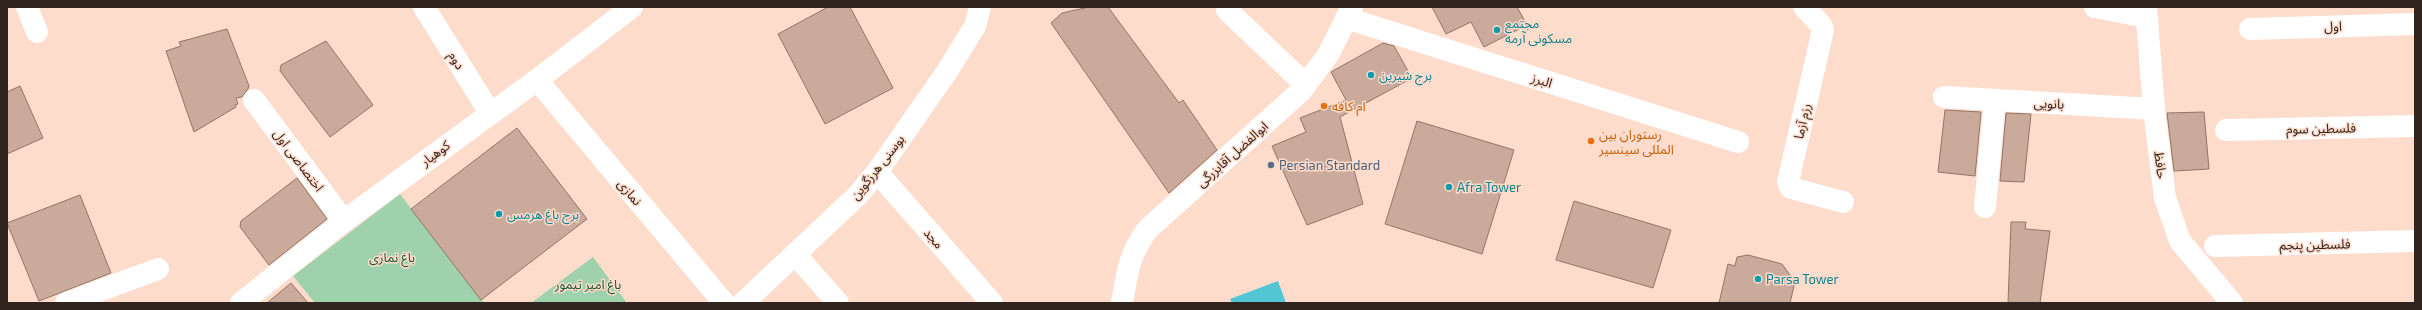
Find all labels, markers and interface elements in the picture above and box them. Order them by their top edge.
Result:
place label: مجتمع مسکونی آرمه [1505,15,1572,47]
street label: اول [2324,18,2342,35]
marker: مجتمع مسکونی آرمه [1492,25,1502,35]
street label: دوم [444,48,469,73]
place label: برج شیرین [1379,67,1432,86]
street label: البرز [1529,69,1554,91]
marker: برج شیرین [1366,70,1376,80]
street label: بانویی [2033,94,2065,113]
place label: ام کافه [1332,98,1366,116]
marker: ام کافه [1319,101,1329,111]
street label: رزم آزما [1790,102,1816,141]
street label: ابوالفضل آقابزرگی [1193,118,1272,191]
street label: فلسطین سوم [2286,119,2356,139]
street label: اختصاصی اول [270,126,328,195]
place label: رستوران بین المللی سینسیر [1598,126,1674,158]
street label: بوسنی هرزگوین [847,131,908,203]
street label: کوهیار [416,136,453,170]
marker: رستوران بین المللی سینسیر [1586,136,1596,146]
street label: حافظ [2151,150,2171,180]
place label: Persian Standard [1279,157,1380,173]
marker: Persian Standard [1266,160,1276,170]
street label: نمازی [614,176,646,209]
place label: Afra Tower [1457,179,1521,195]
marker: Afra Tower [1444,182,1454,192]
place label: برج باغ هرمس [507,206,579,225]
marker: برج باغ هرمس [494,209,504,219]
street label: مجد [921,224,947,252]
street label: فلسطین پنجم [2279,235,2351,256]
park label: باغ نمازی [369,249,415,268]
place label: Parsa Tower [1766,271,1839,287]
marker: Parsa Tower [1753,274,1763,284]
park label: باغ امیر تیمور [554,276,621,295]

